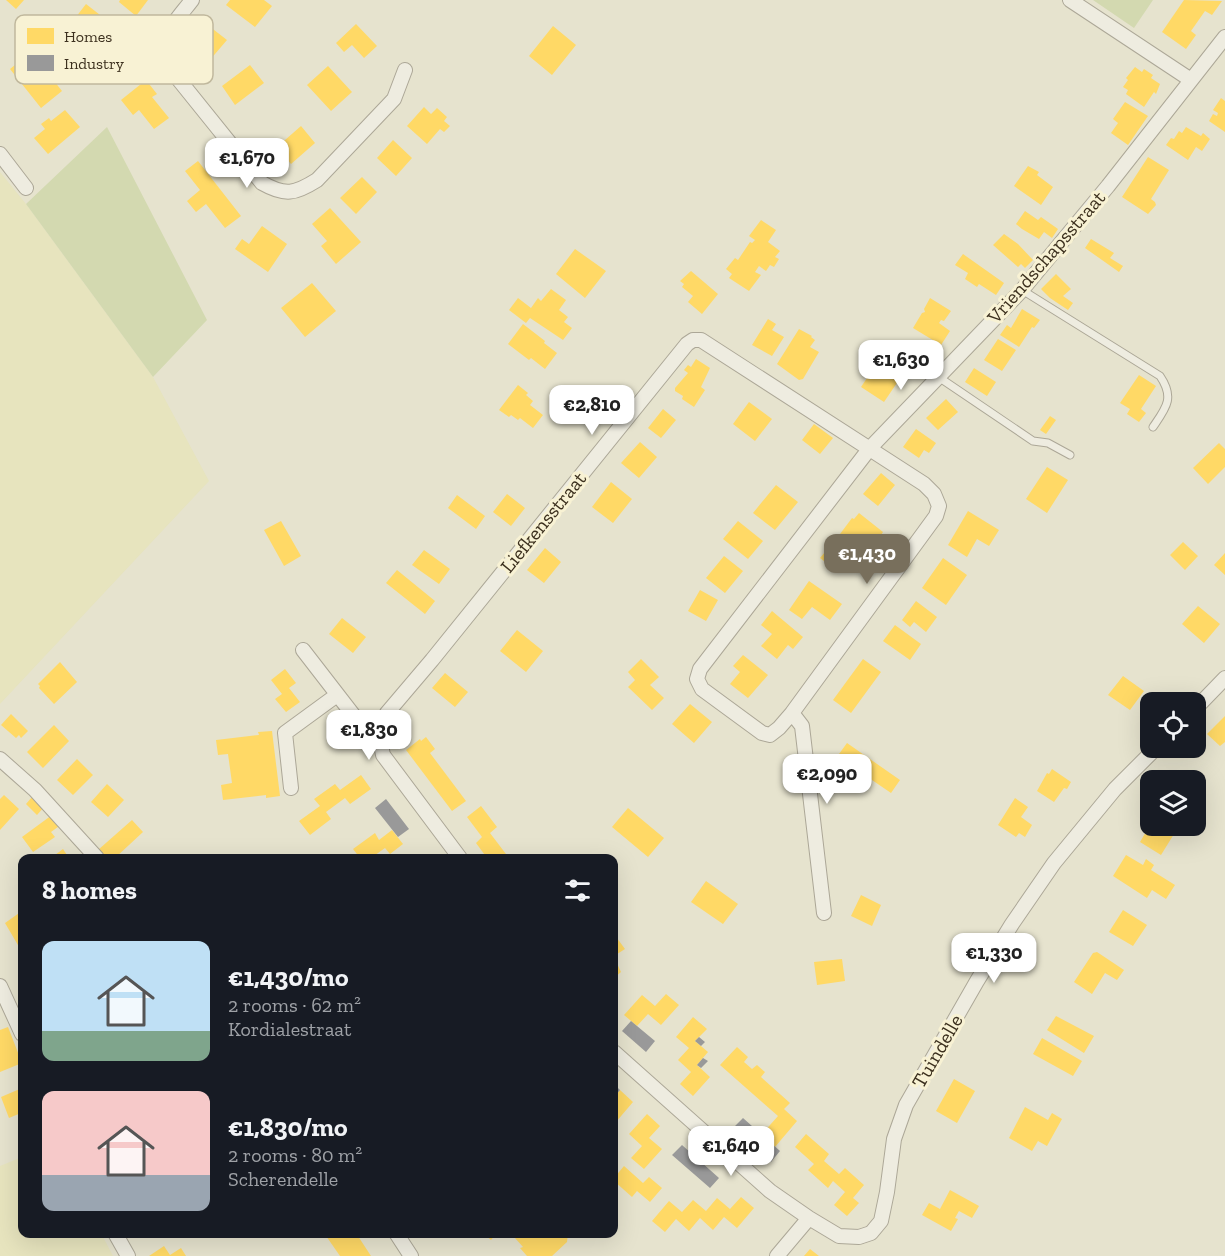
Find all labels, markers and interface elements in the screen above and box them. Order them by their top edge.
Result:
legend [15,15,213,84]
text: Homes [64,27,112,46]
text: Industry [64,54,125,73]
pin: €1,670 [198,138,296,189]
text: €1,670 [219,145,275,169]
street label: Vriendschapsstraat [981,185,1111,329]
pin: €1,630 [852,340,950,391]
text: €1,630 [873,347,929,371]
pin: €2,810 [543,385,641,436]
text: €2,810 [563,392,621,416]
street label: Liefkensstraat [495,466,591,577]
pin: €1,430 [818,534,916,585]
text: €1,430 [838,541,896,565]
map controls [1140,692,1206,836]
button: locate [1140,692,1206,758]
pin: €1,830 [320,710,418,761]
text: €1,830 [340,717,398,741]
pin: €2,090 [778,754,876,805]
text: €2,090 [797,761,857,785]
button: layers [1140,770,1206,836]
text: 8 homes [42,874,137,906]
icon: filters [561,874,594,907]
pin: €1,330 [945,933,1043,984]
text: €1,330 [965,940,1023,964]
text: €1,430/mo [228,961,348,993]
icon: home [90,965,162,1037]
text: 2 rooms · 62 m² [228,993,361,1017]
street label: Tuindelle [906,1010,968,1092]
text: Kordialestraat [228,1017,351,1041]
text: €1,830/mo [228,1111,348,1143]
icon: home [90,1115,162,1187]
pin: €1,640 [682,1126,780,1177]
text: €1,640 [702,1133,760,1157]
text: 2 rooms · 80 m² [228,1143,362,1167]
text: Scherendelle [228,1167,338,1191]

